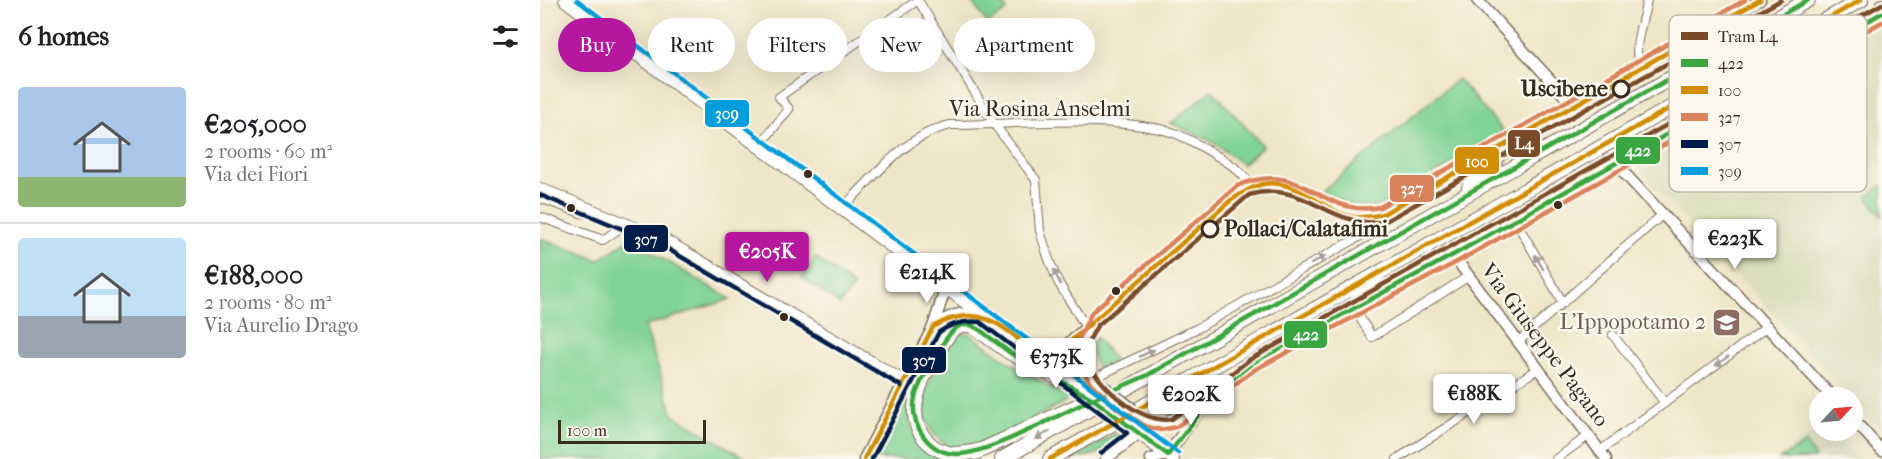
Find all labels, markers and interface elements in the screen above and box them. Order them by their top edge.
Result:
legend [1669,15,1867,192]
chip: Buy [558,18,636,72]
chip: Rent [648,18,735,72]
chip: Filters [747,18,847,72]
chip: New [859,18,942,72]
chip: Apartment [954,18,1095,72]
icon: filters [489,20,522,53]
text: 6 homes [18,21,109,52]
text: Tram L4 [1718,27,1778,46]
text: 422 [1718,54,1744,73]
place label: Uscibene [1520,76,1608,102]
marker: Uscibene [1612,80,1630,98]
text: 100 [1718,81,1741,100]
street label: Via Rosina Anselmi [948,96,1131,122]
line badge: 309 [704,99,750,128]
text: 309 [715,104,739,124]
text: 327 [1718,108,1741,127]
text: €205,000 [204,109,307,140]
icon: home [66,111,138,183]
line badge: L4 [1507,129,1541,158]
text: L4 [1514,134,1535,154]
text: 307 [1718,135,1741,154]
line badge: 422 [1615,136,1661,165]
text: 2 rooms · 60 m² [204,140,332,163]
text: 422 [1624,141,1651,161]
line badge: 100 [1454,146,1500,175]
text: 100 [1465,152,1489,171]
text: 309 [1718,162,1742,181]
text: Via dei Fiori [204,163,308,186]
unlabelled marker [802,168,814,180]
line badge: 327 [1389,174,1435,203]
text: 327 [1401,179,1424,199]
unlabelled marker [1552,199,1564,211]
unlabelled marker [565,202,577,214]
place label: Pollaci/Calatafimi [1224,216,1389,242]
pin: €223K [1693,219,1777,270]
marker: Pollaci/Calatafimi [1201,220,1219,238]
line badge: 307 [623,224,669,253]
text: €223K [1707,227,1763,250]
text: 307 [634,230,658,250]
pin: €205K [725,232,809,283]
text: €205K [739,240,795,263]
pin: €214K [885,253,969,304]
one-way arrow [1534,253,1544,270]
one-way arrow [1310,255,1327,265]
street label: Via Giuseppe Pagano [1475,258,1615,432]
text: €188,000 [204,260,303,291]
text: €214K [899,261,955,284]
icon: home [66,262,138,334]
one-way arrow [1052,268,1061,285]
unlabelled marker [1110,285,1122,297]
text: 2 rooms · 80 m² [204,291,331,314]
school or university icon: L'Ippopotamo 2 [1711,306,1743,338]
place label: L'Ippopotamo 2 [1559,309,1706,335]
unlabelled marker [778,311,790,323]
text: Via Aurelio Drago [204,314,358,337]
line badge: 422 [1283,320,1328,349]
text: 422 [1292,325,1319,345]
pin: €373K [1014,338,1098,389]
line badge: 307 [901,346,947,374]
text: €373K [1030,346,1082,369]
one-way arrow [1138,348,1155,357]
text: 307 [912,351,936,371]
one-way arrow [1714,355,1730,367]
pin: €188K [1432,374,1516,425]
pin: €202K [1149,375,1233,426]
text: €188K [1447,382,1501,405]
text: €202K [1162,383,1220,406]
north arrow [1809,387,1863,441]
map controls [1809,387,1863,441]
scale bar [558,417,706,444]
text: 100 m [567,421,607,440]
one-way arrow [1035,430,1051,441]

